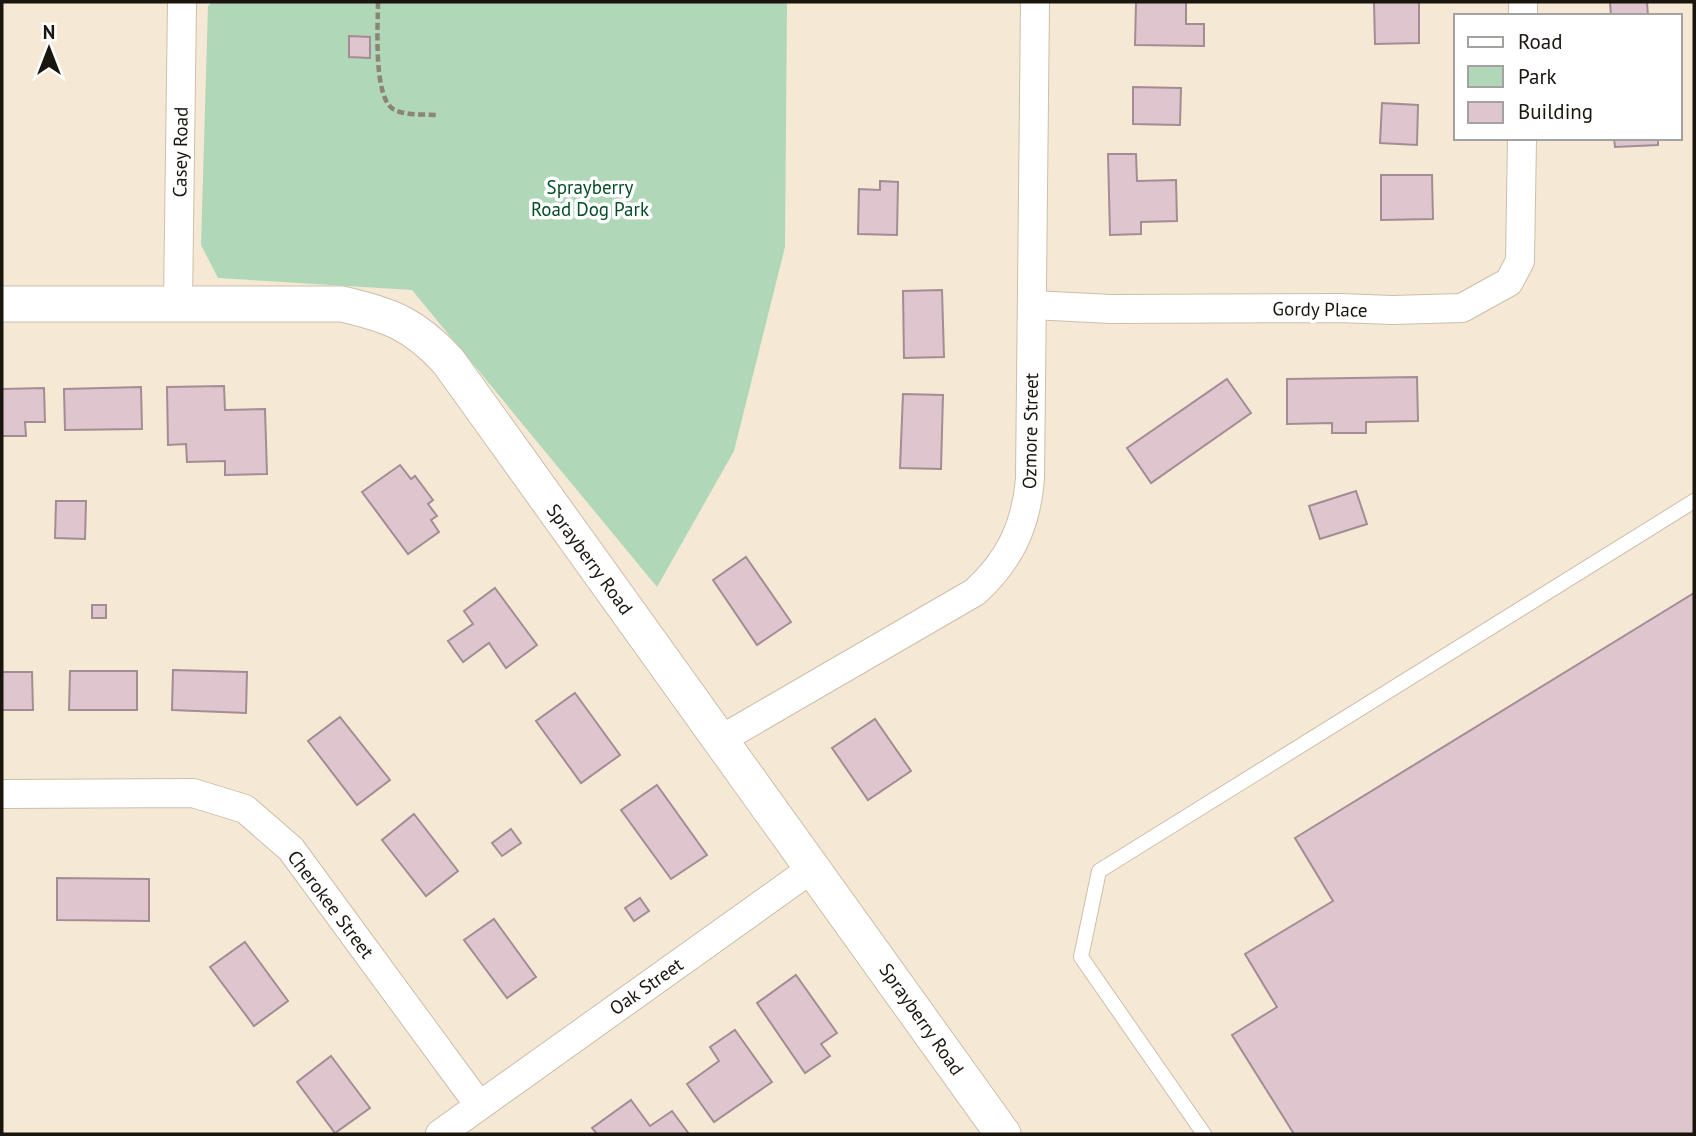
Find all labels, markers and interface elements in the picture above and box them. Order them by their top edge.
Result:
north arrow [14,14,84,84]
legend [1454,14,1682,140]
text: N [43,20,55,44]
text: Road [1518,28,1562,55]
text: Park [1518,63,1557,90]
text: Building [1518,98,1593,125]
street label: Casey Road [167,106,193,198]
park label: Sprayberry Road Dog Park [531,175,649,221]
street label: Gordy Place [1272,296,1368,322]
street label: Ozmore Street [1017,372,1043,489]
street label: Sprayberry Road [542,499,638,619]
street label: Cherokee Street [283,845,380,963]
street label: Oak Street [604,952,688,1020]
street label: Sprayberry Road [874,958,970,1080]

